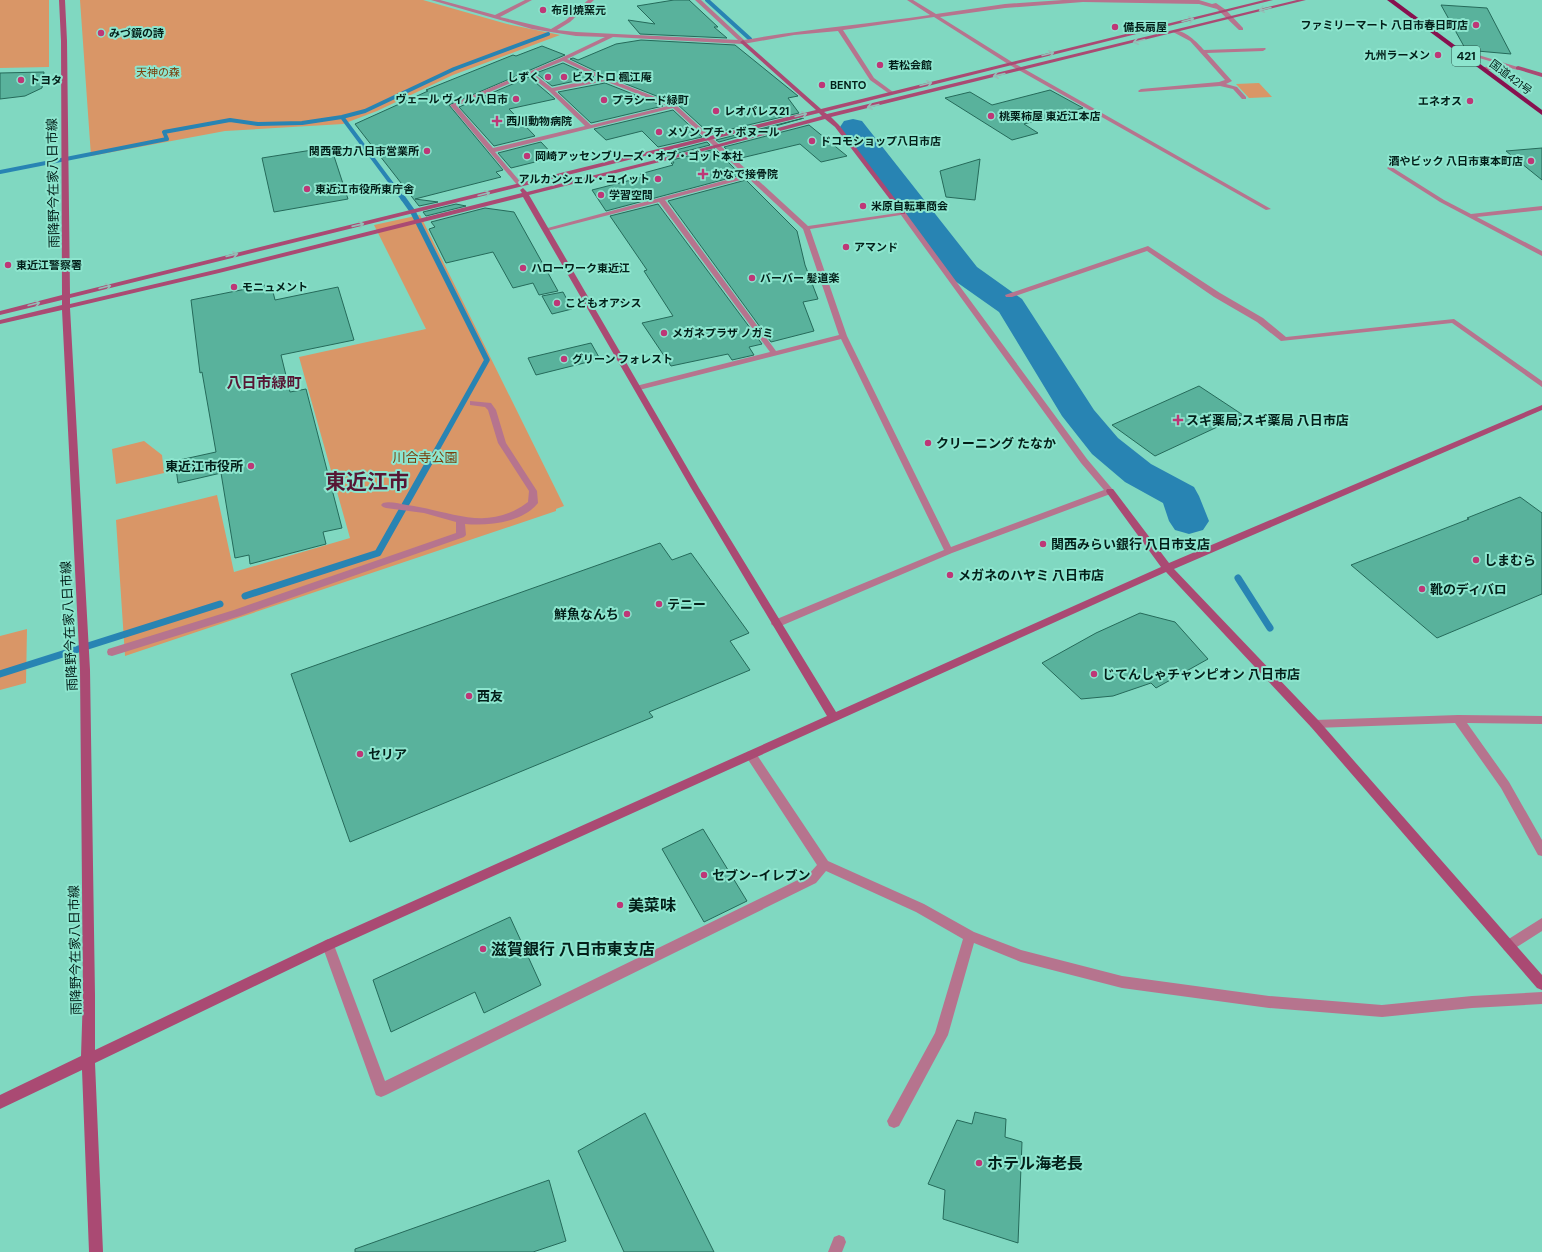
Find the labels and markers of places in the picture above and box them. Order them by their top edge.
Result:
place label: 布引焼窯元 [551,3,606,17]
marker: 布引焼窯元 [538,5,548,15]
place label: ファミリーマート 八日市春日町店 [1300,18,1468,32]
place label: 備長扇屋 [1123,20,1167,34]
marker: ファミリーマート 八日市春日町店 [1471,20,1481,30]
marker: 備長扇屋 [1110,22,1120,32]
place label: みづ鏡の詩 [109,26,164,40]
marker: みづ鏡の詩 [96,28,106,38]
place label: 九州ラーメン [1364,48,1430,62]
marker: 九州ラーメン [1433,50,1443,60]
place label: 若松会館 [888,58,932,72]
marker: 若松会館 [875,60,885,70]
place label: しずく [507,70,540,84]
place label: ビストロ 楓江庵 [572,70,653,84]
marker: しずく [543,72,553,82]
marker: ビストロ 楓江庵 [559,72,569,82]
place label: トヨタ [29,73,62,87]
marker: トヨタ [16,75,26,85]
place label: BENTO [830,78,867,92]
marker: BENTO [817,80,827,90]
place label: ヴェール ヴィル八日市 [395,92,508,106]
place label: プラシード緑町 [612,93,689,107]
marker: ヴェール ヴィル八日市 [511,94,521,104]
place label: エネオス [1418,94,1462,108]
marker: プラシード緑町 [599,95,609,105]
marker: エネオス [1465,96,1475,106]
place label: レオパレス21 [724,104,789,118]
marker: レオパレス21 [711,106,721,116]
place label: 桃栗柿屋 東近江本店 [999,109,1101,123]
marker: 桃栗柿屋 東近江本店 [986,111,996,121]
place label: 西川動物病院 [506,114,572,128]
marker: 西川動物病院 [491,115,503,127]
place label: メゾン プチ・ボヌール [667,125,780,139]
marker: メゾン プチ・ボヌール [654,127,664,137]
place label: ドコモショップ八日市店 [820,134,941,148]
marker: ドコモショップ八日市店 [807,136,817,146]
place label: 関西電力八日市営業所 [309,144,419,158]
marker: 関西電力八日市営業所 [422,146,432,156]
place label: 岡崎アッセンブリーズ・オブ・ゴット本社 [535,149,743,163]
marker: 岡崎アッセンブリーズ・オブ・ゴット本社 [522,151,532,161]
place label: 酒やビック 八日市東本町店 [1388,154,1523,168]
marker: 酒やビック 八日市東本町店 [1526,156,1536,166]
place label: かなで接骨院 [712,167,778,181]
marker: かなで接骨院 [697,168,709,180]
place label: アルカンシェル・ユイット [518,172,650,186]
marker: アルカンシェル・ユイット [653,174,663,184]
place label: 東近江市役所東庁舎 [315,182,415,196]
marker: 東近江市役所東庁舎 [302,184,312,194]
place label: 学習空間 [609,188,653,202]
marker: 学習空間 [596,190,606,200]
place label: 米原自転車商会 [871,199,948,213]
marker: 米原自転車商会 [858,201,868,211]
place label: アマンド [854,240,898,254]
marker: アマンド [841,242,851,252]
place label: 東近江警察署 [16,258,82,272]
marker: 東近江警察署 [3,260,13,270]
place label: ハローワーク東近江 [531,261,630,275]
marker: ハローワーク東近江 [518,263,528,273]
place label: バーバー 髪道楽 [760,271,839,285]
marker: バーバー 髪道楽 [747,273,757,283]
place label: モニュメント [242,280,308,294]
marker: モニュメント [229,282,239,292]
place label: こどもオアシス [565,296,642,310]
marker: こどもオアシス [552,298,562,308]
place label: メガネプラザ ノガミ [672,326,774,340]
marker: メガネプラザ ノガミ [659,328,669,338]
place label: グリーン フォレスト [572,352,673,366]
marker: グリーン フォレスト [559,354,569,364]
place label: スギ薬局;スギ薬局 八日市店 [1186,412,1349,429]
marker: スギ薬局;スギ薬局 八日市店 [1173,415,1183,425]
place label: クリーニング たなか [936,435,1056,452]
marker: クリーニング たなか [923,438,933,448]
place label: 東近江市役所 [165,458,243,475]
marker: 東近江市役所 [246,461,256,471]
place label: 関西みらい銀行 八日市支店 [1051,536,1210,553]
marker: 関西みらい銀行 八日市支店 [1038,539,1048,549]
place label: しまむら [1484,552,1536,569]
marker: しまむら [1471,555,1481,565]
place label: メガネのハヤミ 八日市店 [958,567,1104,584]
marker: メガネのハヤミ 八日市店 [945,570,955,580]
place label: 靴のディバロ [1430,581,1507,598]
marker: 靴のディバロ [1417,584,1427,594]
place label: テニー [667,596,706,613]
marker: テニー [654,599,664,609]
place label: 鮮魚なんち [554,606,619,623]
marker: 鮮魚なんち [622,609,632,619]
place label: じてんしゃチャンピオン 八日市店 [1102,666,1300,683]
marker: じてんしゃチャンピオン 八日市店 [1089,669,1099,679]
place label: 西友 [477,688,503,705]
marker: 西友 [464,691,474,701]
place label: セリア [368,746,407,763]
marker: セリア [355,749,365,759]
place label: セブン-イレブン [712,867,811,884]
marker: セブン-イレブン [699,870,709,880]
place label: 美菜味 [628,895,676,916]
marker: 美菜味 [615,900,625,910]
place label: 滋賀銀行 八日市東支店 [491,939,655,960]
marker: 滋賀銀行 八日市東支店 [478,944,488,954]
place label: ホテル海老長 [987,1153,1083,1174]
marker: ホテル海老長 [974,1158,984,1168]

